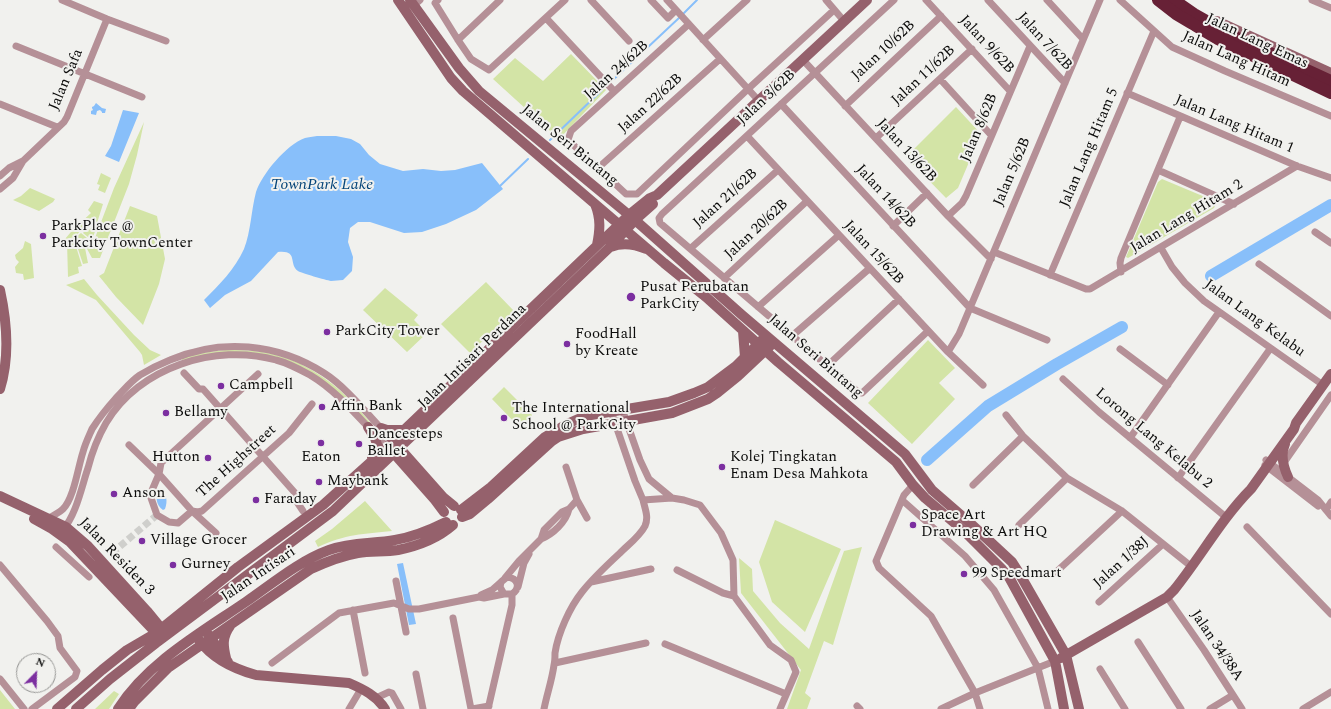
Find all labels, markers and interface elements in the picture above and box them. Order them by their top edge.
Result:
street label: Jalan 7/62B [1013,9,1075,75]
street label: Jalan Lang Emas [1203,10,1311,74]
street label: Jalan 9/62B [955,12,1017,78]
street label: Jalan 10/62B [848,17,920,85]
street label: Jalan Lang Hitam [1179,28,1293,92]
street label: Jalan 24/62B [581,37,653,105]
street label: Jalan 11/62B [888,42,960,110]
street label: Jalan Safa [46,47,88,113]
street label: Jalan 3/62B [734,67,800,129]
street label: Jalan 22/62B [615,70,687,138]
street label: Jalan Lang Hitam 5 [1057,86,1123,210]
street label: Jalan 8/62B [957,91,1003,165]
street label: Jalan Lang Hitam 1 [1172,92,1296,158]
street label: Jalan Seri Bintang [517,101,621,191]
street label: Jalan 13/62B [872,115,940,187]
street label: Jalan 5/62B [990,135,1036,209]
street label: Jalan 14/62B [851,161,919,233]
street label: Jalan 21/62B [690,165,762,233]
water label: TownPark Lake [271,176,373,196]
street label: Jalan Lang Hitam 2 [1128,176,1246,258]
street label: Jalan 20/62B [721,196,793,264]
street label: Jalan 15/62B [839,217,907,289]
place label: ParkPlace @ Parkcity TownCenter [51,218,193,253]
marker: ParkPlace @ Parkcity TownCenter [38,231,48,241]
street label: Jalan Lang Kelabu [1200,276,1308,362]
place label: Pusat Perubatan ParkCity [640,279,749,314]
marker: Pusat Perubatan ParkCity [625,291,637,303]
street label: Jalan Intisari Perdana [415,301,531,413]
street label: Jalan Seri Bintang [764,311,866,403]
place label: ParkCity Tower [335,323,440,341]
place label: FoodHall by Kreate [575,326,638,361]
marker: ParkCity Tower [322,327,332,337]
marker: FoodHall by Kreate [562,339,572,349]
place label: Campbell [229,377,293,395]
marker: Campbell [216,381,226,391]
street label: Lorong Lang Kelabu 2 [1091,385,1215,493]
place label: Affin Bank [330,398,403,416]
place label: The International School @ ParkCity [512,400,636,435]
marker: Affin Bank [317,402,327,412]
place label: Bellamy [174,404,227,422]
marker: Bellamy [161,408,171,418]
marker: The International School @ ParkCity [499,413,509,423]
street label: The Highstreet [193,422,281,502]
place label: Dancesteps Ballet [367,426,443,461]
marker: Eaton [316,438,326,448]
marker: Dancesteps Ballet [354,439,364,449]
place label: Hutton [152,449,200,467]
place label: Eaton [301,449,341,467]
place label: Kolej Tingkatan Enam Desa Mahkota [730,449,868,484]
marker: Hutton [203,453,213,463]
marker: Kolej Tingkatan Enam Desa Mahkota [717,462,727,472]
place label: Maybank [327,473,389,491]
marker: Maybank [314,477,324,487]
place label: Anson [122,485,165,503]
marker: Anson [109,489,119,499]
place label: Faraday [264,491,317,509]
marker: Faraday [251,495,261,505]
place label: Space Art Drawing & Art HQ [921,507,1047,542]
street label: Jalan Residen 3 [74,514,158,600]
marker: Space Art Drawing & Art HQ [908,520,918,530]
place label: Village Grocer [150,532,247,550]
street label: Jalan 1/38J [1090,533,1154,593]
marker: Village Grocer [137,536,147,546]
street label: Jalan Intisari [218,544,300,606]
place label: Gurney [181,556,230,574]
marker: Gurney [168,560,178,570]
place label: 99 Speedmart [972,565,1062,583]
marker: 99 Speedmart [959,569,969,579]
street label: Jalan 34/38A [1186,607,1246,685]
north arrow [16,653,56,693]
text: N [33,653,48,672]

